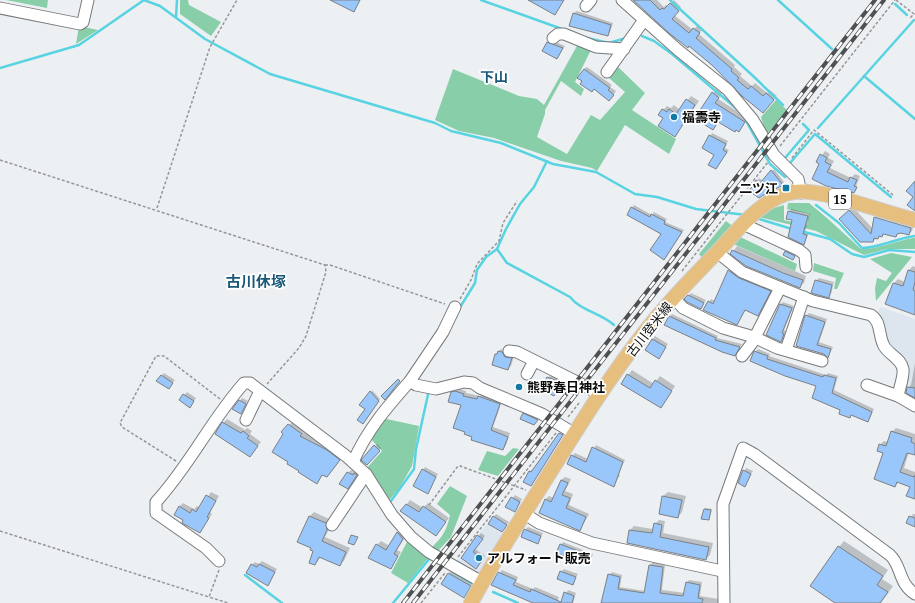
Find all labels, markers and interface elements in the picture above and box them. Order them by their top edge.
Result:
district label: 下山 [480,67,508,86]
place label: 福壽寺 [682,108,721,126]
marker: 福壽寺 [669,112,679,122]
place label: 二ツ江 [739,179,778,197]
marker: 二ツ江 [781,183,791,193]
road number: 15 [829,189,851,209]
district label: 古川休塚 [226,271,286,291]
street label: 古川登米線 [622,298,676,360]
place label: 熊野春日神社 [527,378,605,396]
marker: 熊野春日神社 [514,382,524,392]
place label: アルフォート販売 [487,549,591,567]
marker: アルフォート販売 [474,553,484,563]

